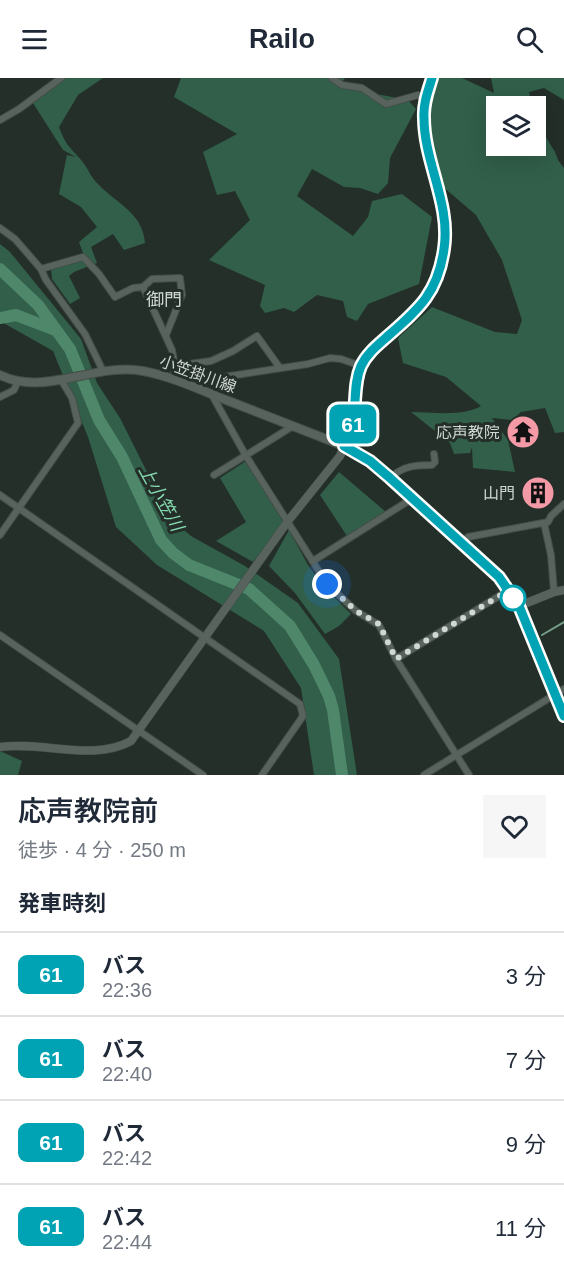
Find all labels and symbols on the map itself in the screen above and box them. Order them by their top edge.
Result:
district label: 御門 [146,290,182,310]
street label: 小笠掛川線 [157,352,239,396]
line badge: 61 [326,404,380,444]
temple icon: 応声教院 [505,414,541,450]
place label: 応声教院 [436,424,500,441]
water label: 上小笠川 [135,462,188,536]
building icon: 山門 [520,475,556,511]
place label: 山門 [483,485,515,502]
your location [312,569,342,599]
unlabelled marker [500,585,526,611]

